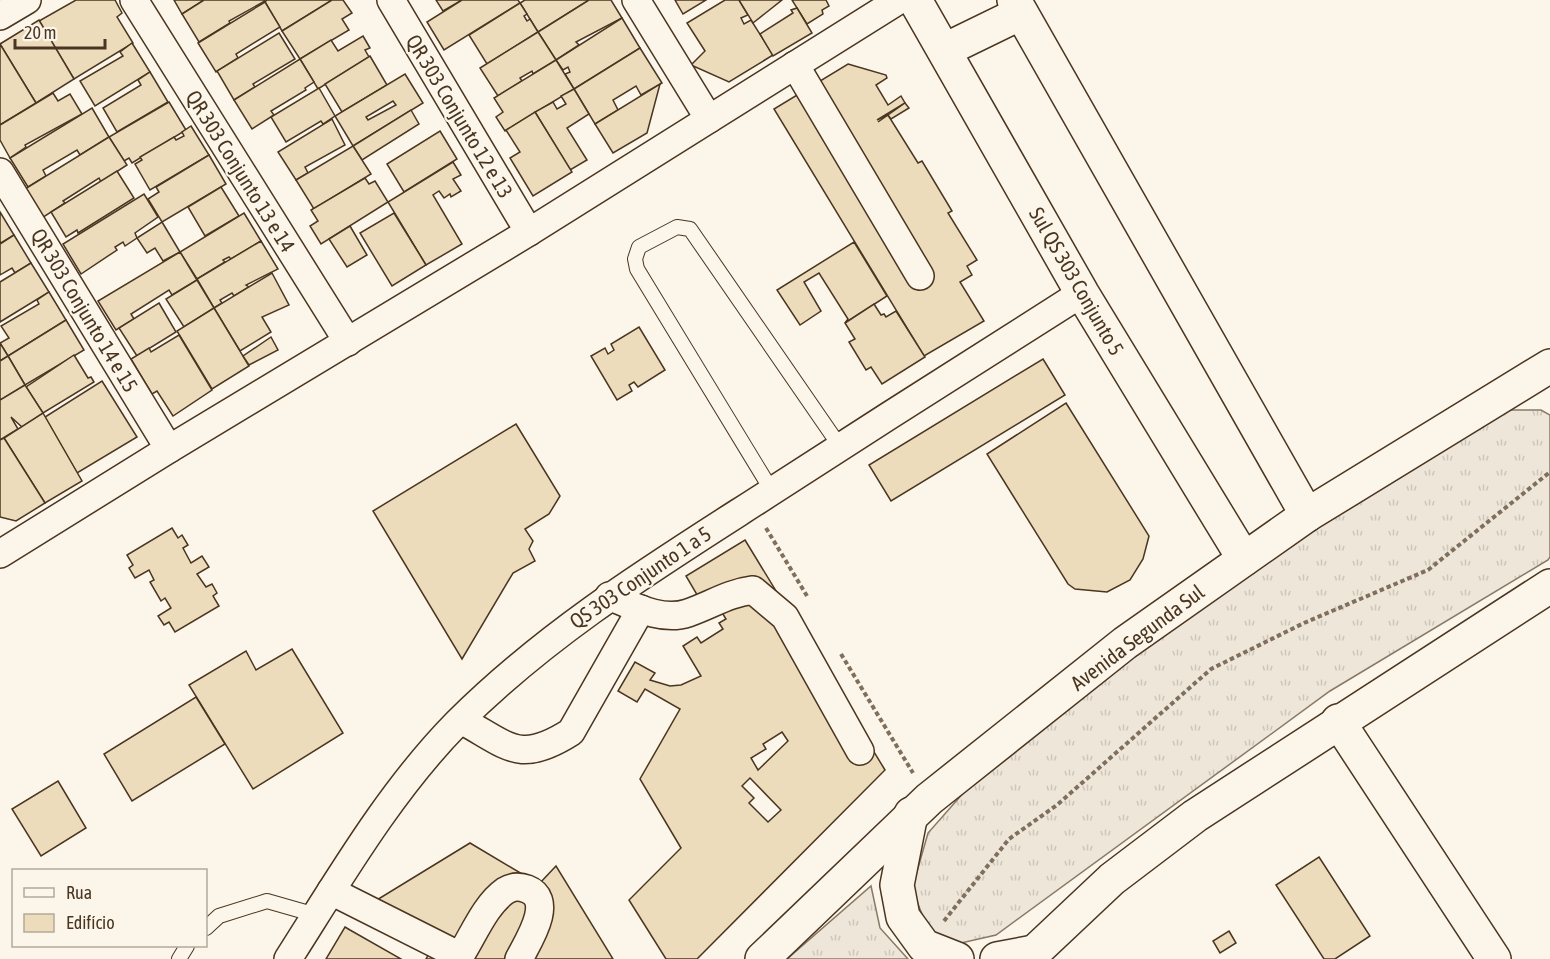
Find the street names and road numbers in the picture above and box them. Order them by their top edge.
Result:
street label: QR 303 Conjunto 12 e 13 [402,30,518,202]
street label: QR 303 Conjunto 13 e 14 [181,86,301,256]
street label: Sul QS 303 Conjunto 5 [1025,203,1129,359]
street label: QR 303 Conjunto 14 e 15 [27,224,143,396]
street label: QS 303 Conjunto 1 a 5 [565,521,715,633]
street label: Avenida Segunda Sul [1066,579,1209,695]

